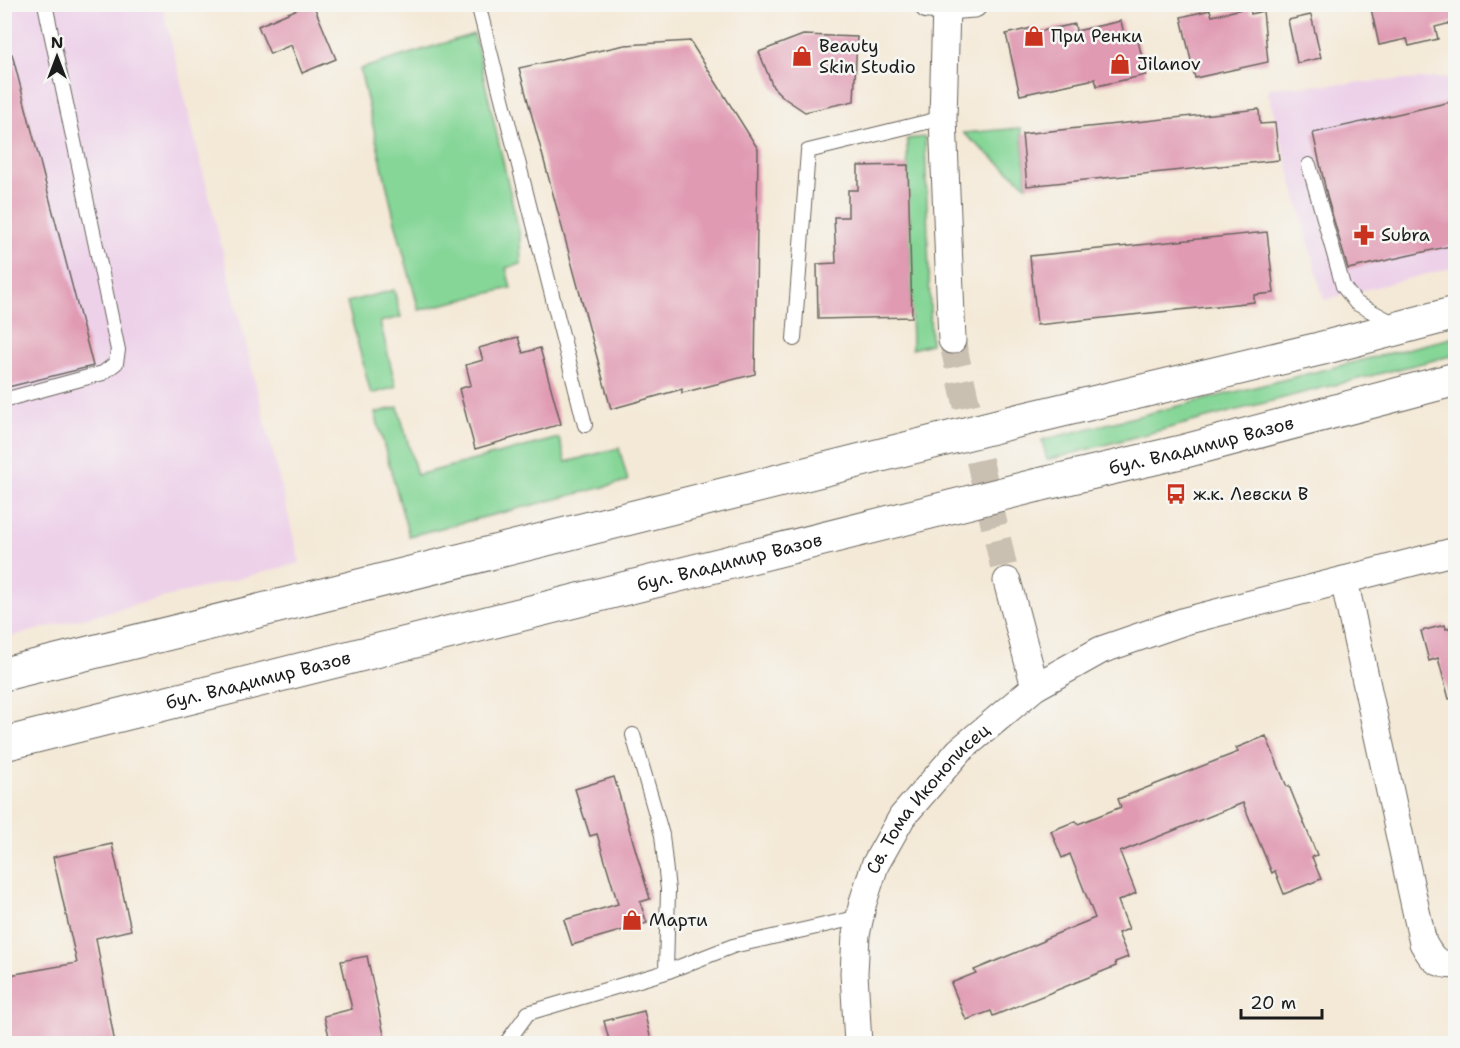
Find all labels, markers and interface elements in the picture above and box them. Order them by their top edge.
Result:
shop icon: При Ренки [1022,24,1046,48]
place label: При Ренки [1051,24,1143,48]
north arrow [27,27,87,87]
text: N [51,32,63,53]
place label: Beauty Skin Studio [819,34,916,79]
shop icon: Beauty Skin Studio [790,44,814,68]
shop icon: Jilanov [1108,52,1132,76]
place label: Jilanov [1137,52,1201,76]
pharmacy icon: Subra [1352,223,1376,247]
place label: Subra [1381,223,1430,247]
street label: бул. Владимир Вазов [1106,411,1296,480]
bus stop icon: ж.к. Левски В [1164,482,1188,506]
place label: ж.к. Левски В [1193,482,1308,506]
street label: бул. Владимир Вазов [634,528,825,597]
street label: бул. Владимир Вазов [163,646,353,715]
street label: Св. Тома Иконописец [861,718,995,877]
shop icon: Марти [620,908,644,932]
place label: Марти [649,908,708,932]
scale bar [1241,982,1322,1020]
text: 20 m [1250,991,1296,1015]

